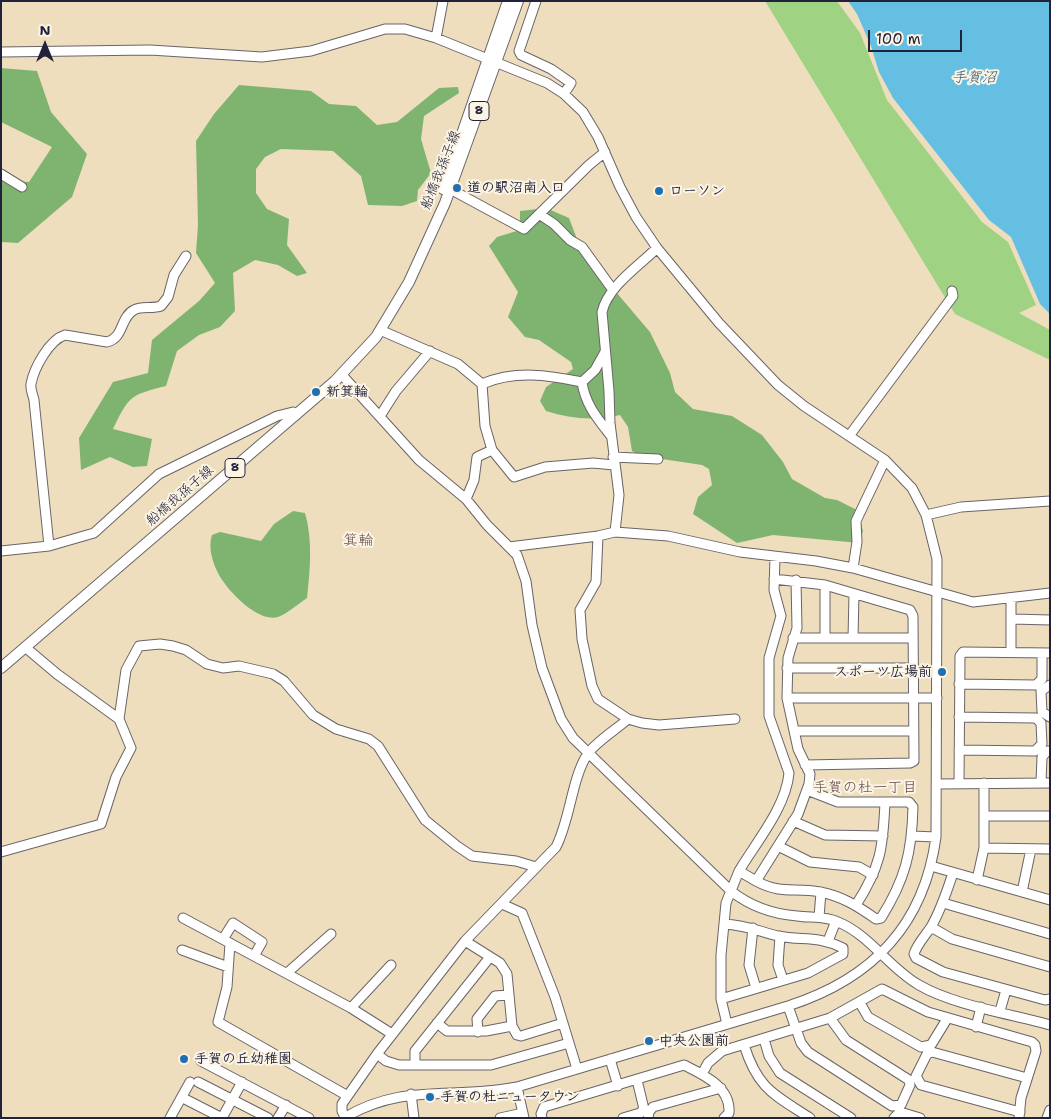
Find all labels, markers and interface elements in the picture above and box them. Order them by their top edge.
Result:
north arrow [20,20,70,70]
scale bar [871,20,965,52]
text: N [39,21,51,39]
text: 100 m [876,29,921,49]
water label: 手賀沼 [952,69,996,87]
road number: 8 [469,102,489,120]
street label: 船橋我孫子線 [417,128,465,212]
place label: 道の駅沼南入口 [467,180,565,196]
marker: 道の駅沼南入口 [451,182,463,194]
place label: ローソン [669,183,725,199]
marker: ローソン [653,185,665,197]
place label: 新箕輪 [326,384,368,400]
marker: 新箕輪 [310,386,322,398]
road number: 8 [225,458,245,478]
street label: 船橋我孫子線 [143,462,217,530]
district label: 箕輪 [343,532,373,550]
place label: スポーツ広場前 [834,664,932,680]
marker: スポーツ広場前 [936,666,948,678]
district label: 手賀の杜一丁目 [813,779,917,797]
place label: 中央公園前 [659,1033,729,1049]
marker: 中央公園前 [643,1035,655,1047]
place label: 手賀の丘幼稚園 [194,1051,292,1067]
marker: 手賀の丘幼稚園 [178,1053,190,1065]
place label: 手賀の杜ニュータウン [440,1089,580,1105]
marker: 手賀の杜ニュータウン [424,1091,436,1103]

